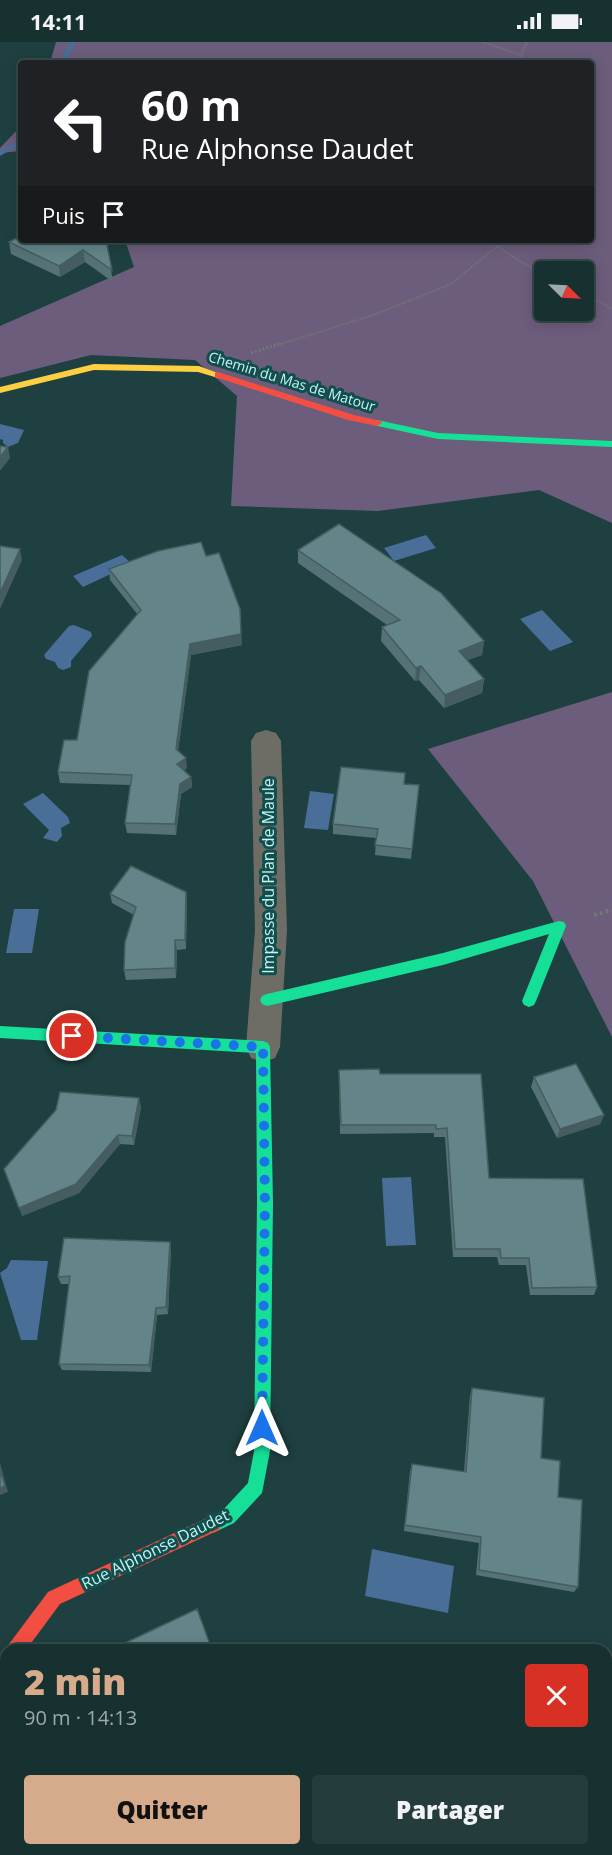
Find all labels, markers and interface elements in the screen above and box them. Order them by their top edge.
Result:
text: 14:11 [30,6,87,36]
text: 60 m [141,76,241,133]
icon: left [42,84,120,162]
text: Rue Alphonse Daudet [141,130,414,167]
icon: arrive [97,198,130,231]
text: Puis [42,200,85,230]
north arrow [534,261,594,321]
map controls [534,261,594,321]
street label: Chemin du Mas de Matour [206,347,378,416]
street label: Impasse du Plan de Maule [257,778,279,974]
pin [46,1010,97,1061]
icon: arrive [55,1019,88,1052]
position arrow [230,1396,294,1460]
street label: Rue Alphonse Daudet [78,1504,233,1594]
text: 2 min [24,1657,126,1706]
button: close [525,1664,588,1727]
text: 90 m · 14:13 [24,1704,137,1731]
button: Quitter [24,1775,300,1844]
button: Partager [312,1775,588,1844]

